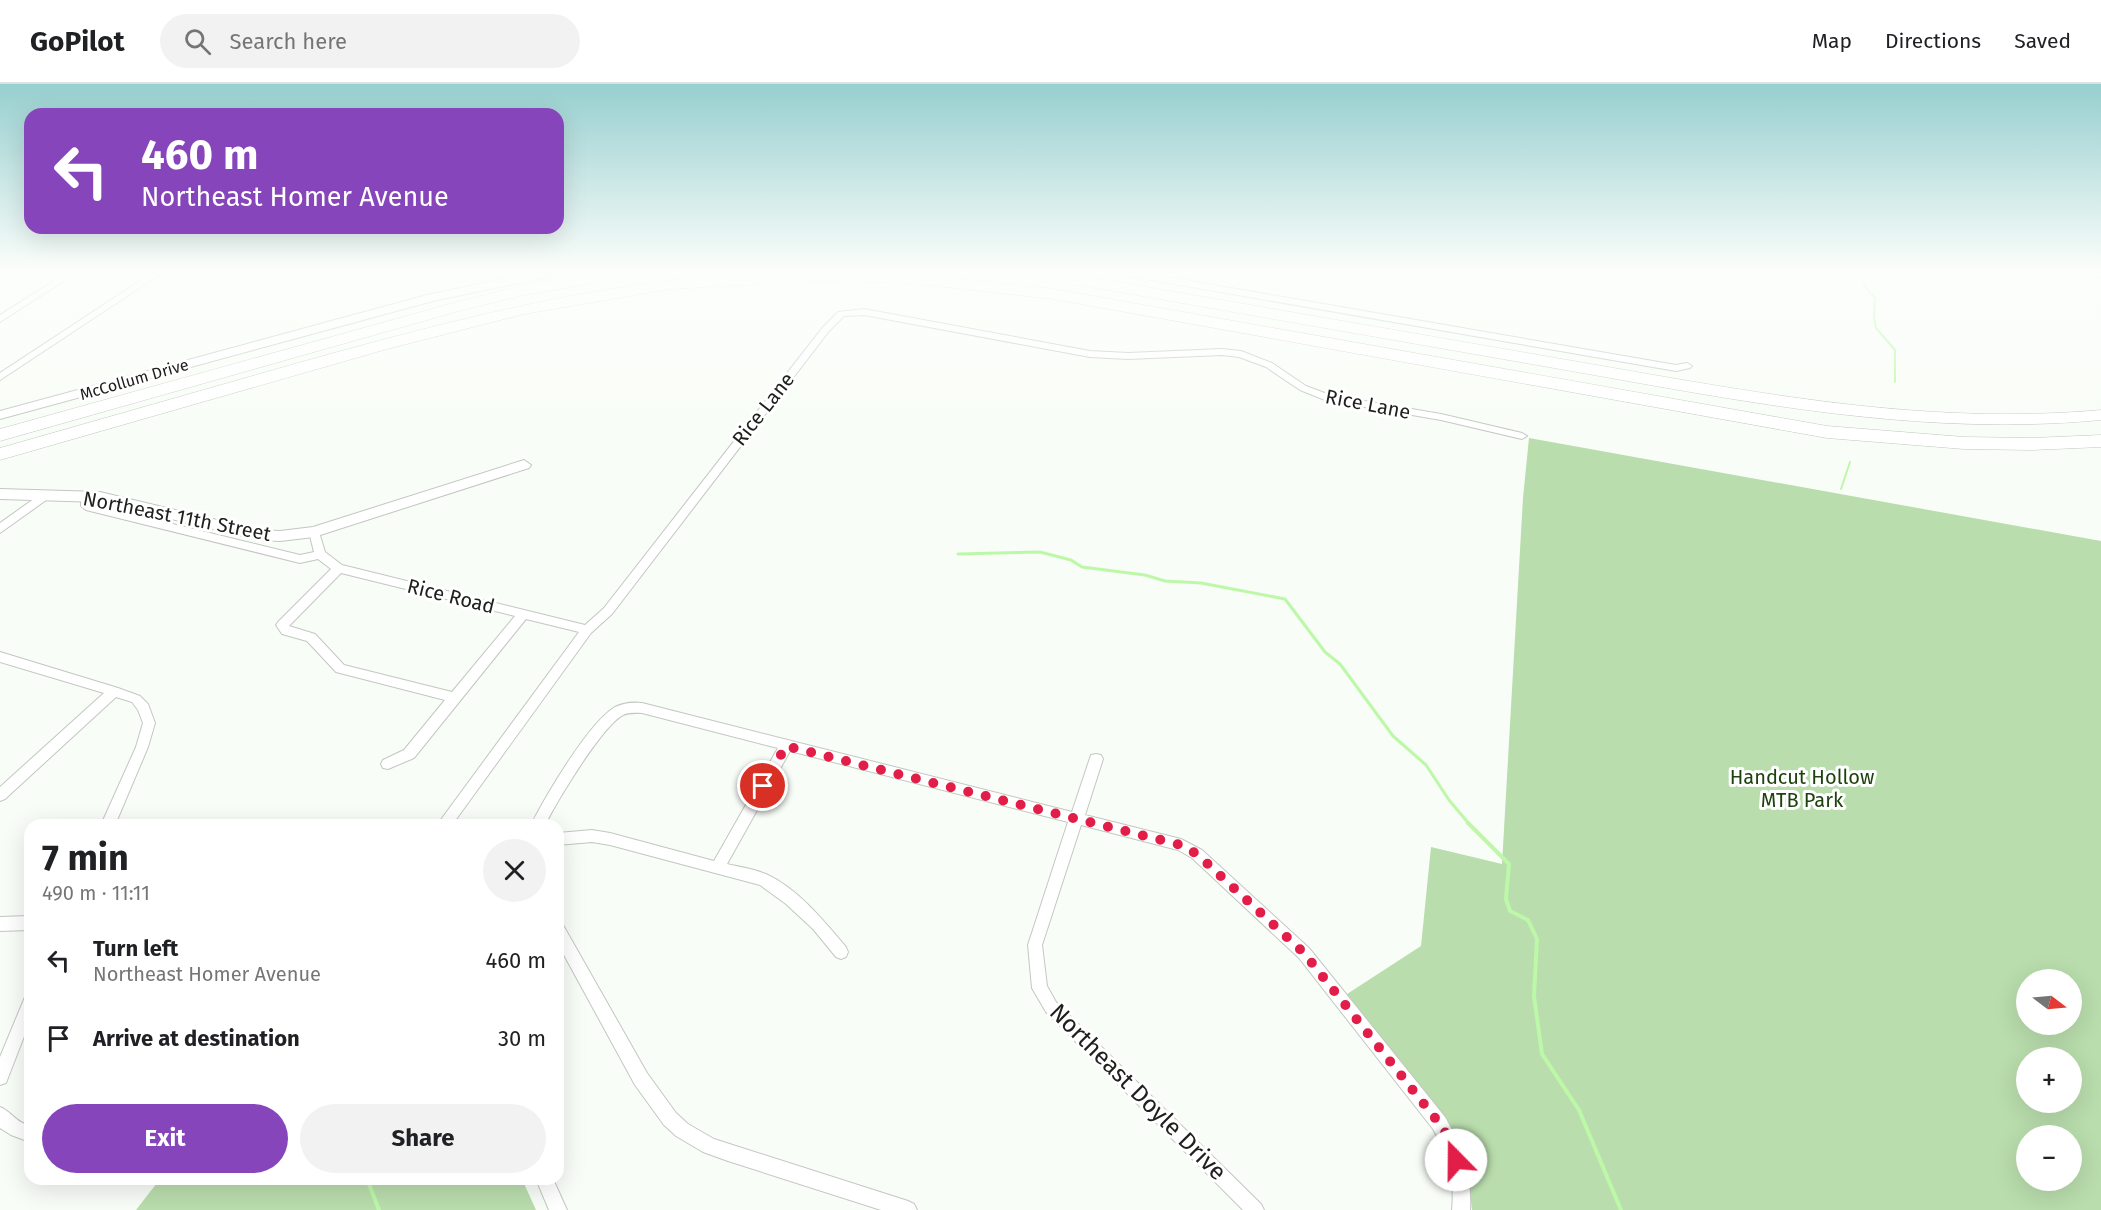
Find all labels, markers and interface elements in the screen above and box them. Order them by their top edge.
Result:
search box [160,14,580,68]
text: GoPilot [30,25,124,58]
icon: search [181,25,214,58]
text: Search here [229,28,347,55]
text: Map [1812,28,1852,54]
text: Directions [1885,28,1981,54]
text: Saved [2014,28,2071,54]
text: 460 m [141,130,258,180]
icon: left [42,132,120,210]
text: Northeast Homer Avenue [141,181,449,213]
street label: McCollum Drive [78,355,191,404]
street label: Rice Lane [727,368,799,450]
street label: Rice Lane [1323,384,1413,424]
street label: Northeast 11th Street [81,486,274,546]
street label: Rice Road [405,574,497,618]
pin [737,760,788,811]
park label: Handcut Hollow MTB Park [1730,765,1874,812]
icon: arrive [746,769,779,802]
text: 7 min [42,836,129,880]
button: close [483,839,546,902]
text: 490 m · 11:11 [42,881,150,905]
text: Turn left [93,935,178,962]
icon: left [42,944,75,977]
text: 460 m [486,947,546,974]
text: Northeast Homer Avenue [93,962,321,986]
north arrow [2016,969,2082,1035]
map controls [2016,969,2082,1191]
street label: Northeast Doyle Drive [1044,998,1232,1186]
icon: arrive [42,1022,75,1055]
text: Arrive at destination [93,1025,300,1052]
text: 30 m [498,1025,546,1052]
button: + [2016,1047,2082,1113]
button: Exit [42,1104,288,1173]
button: Share [300,1104,546,1173]
button: − [2016,1125,2082,1191]
position arrow [1424,1128,1488,1192]

